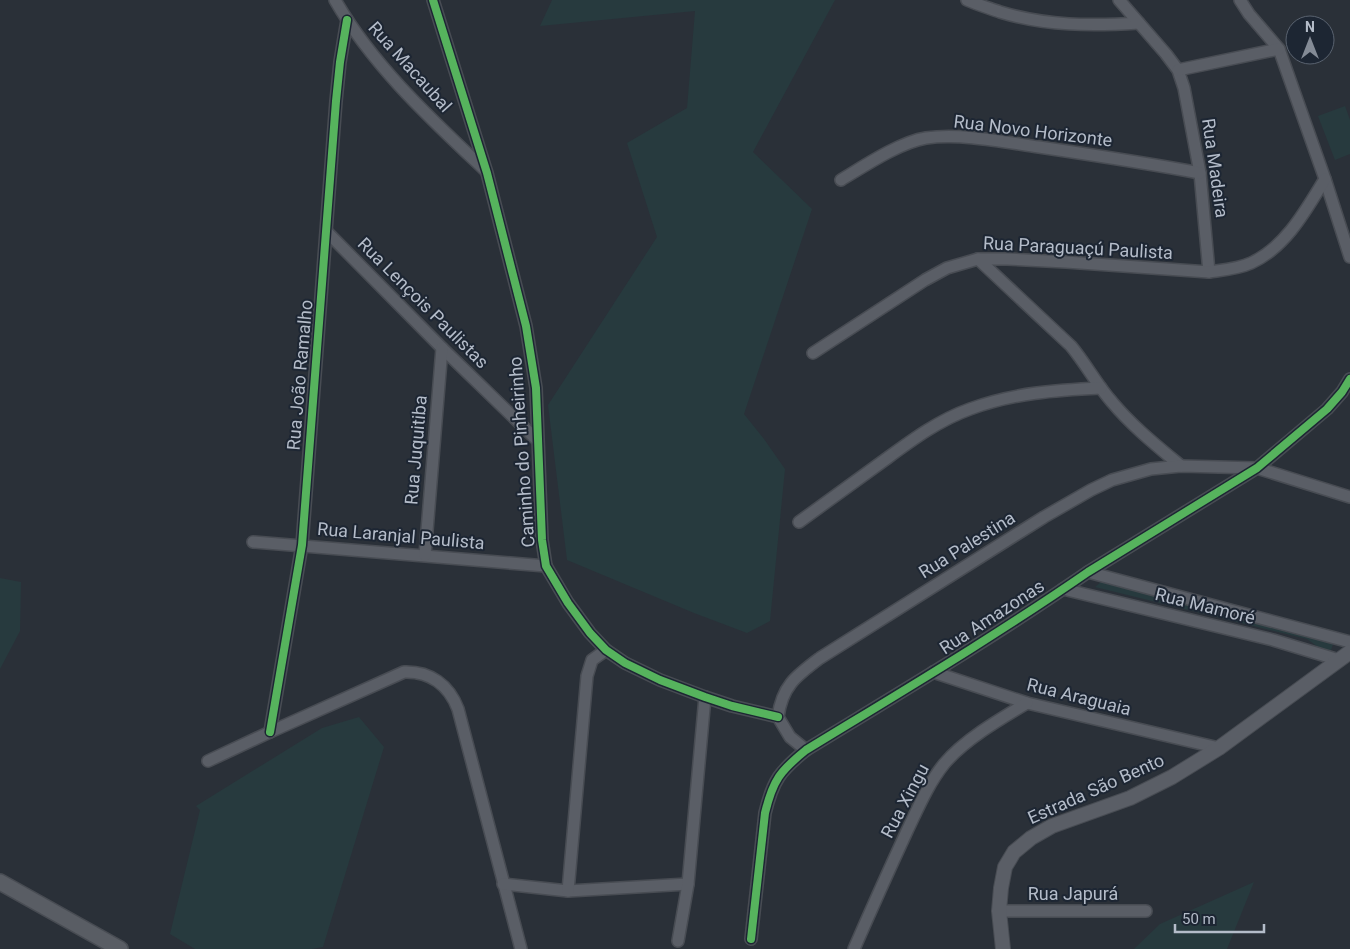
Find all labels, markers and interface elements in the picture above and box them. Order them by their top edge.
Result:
north arrow [1285,15,1335,65]
street label: Rua Macaubal [364,17,456,116]
text: N [1305,19,1315,35]
street label: Rua Novo Horizonte [953,110,1114,151]
street label: Rua Madeira [1198,117,1233,219]
street label: Rua Paraguaçú Paulista [983,232,1174,263]
street label: Rua Lençois Paulistas [354,233,493,372]
street label: Rua João Ramalho [282,299,317,451]
street label: Caminho do Pinheirinho [504,356,539,548]
street label: Rua Juquitiba [400,394,431,506]
street label: Rua Palestina [915,507,1019,583]
street label: Rua Laranjal Paulista [317,518,486,553]
street label: Rua Amazonas [935,575,1048,658]
street label: Rua Mamoré [1153,583,1257,628]
street label: Rua Araguaia [1025,673,1133,720]
street label: Estrada São Bento [1024,749,1167,828]
street label: Rua Xingu [876,760,933,841]
street label: Rua Japurá [1028,883,1118,904]
scale bar [1175,902,1264,934]
text: 50 m [1182,910,1216,928]

